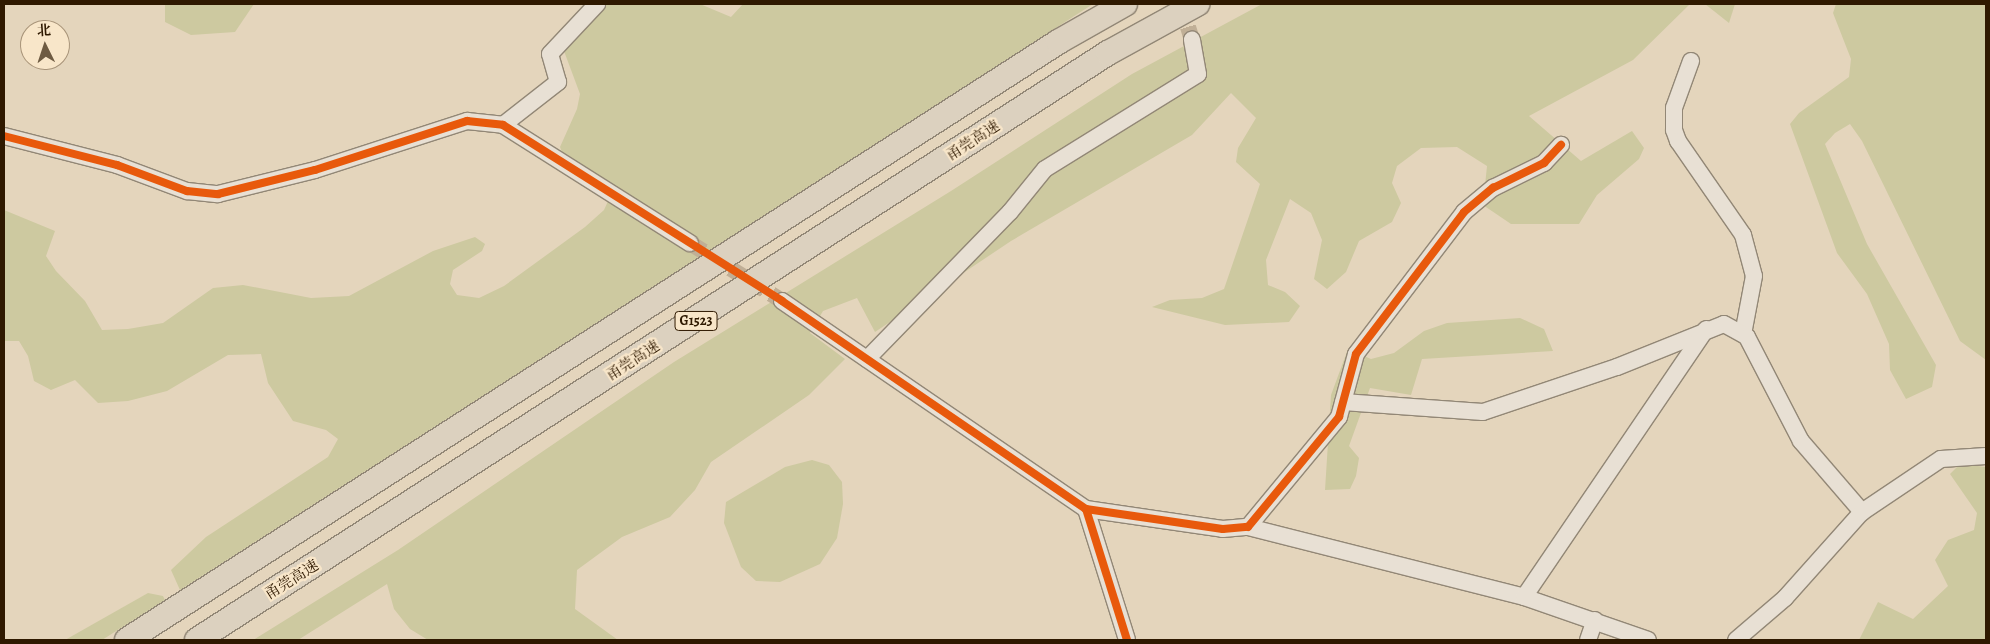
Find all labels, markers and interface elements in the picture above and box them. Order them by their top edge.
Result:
north arrow [20,20,70,70]
text: 北 [36,21,52,41]
street label: 甬莞高速 [943,117,1003,165]
road number: G1523 [674,310,718,332]
street label: 甬莞高速 [603,337,663,385]
street label: 甬莞高速 [262,556,322,604]

